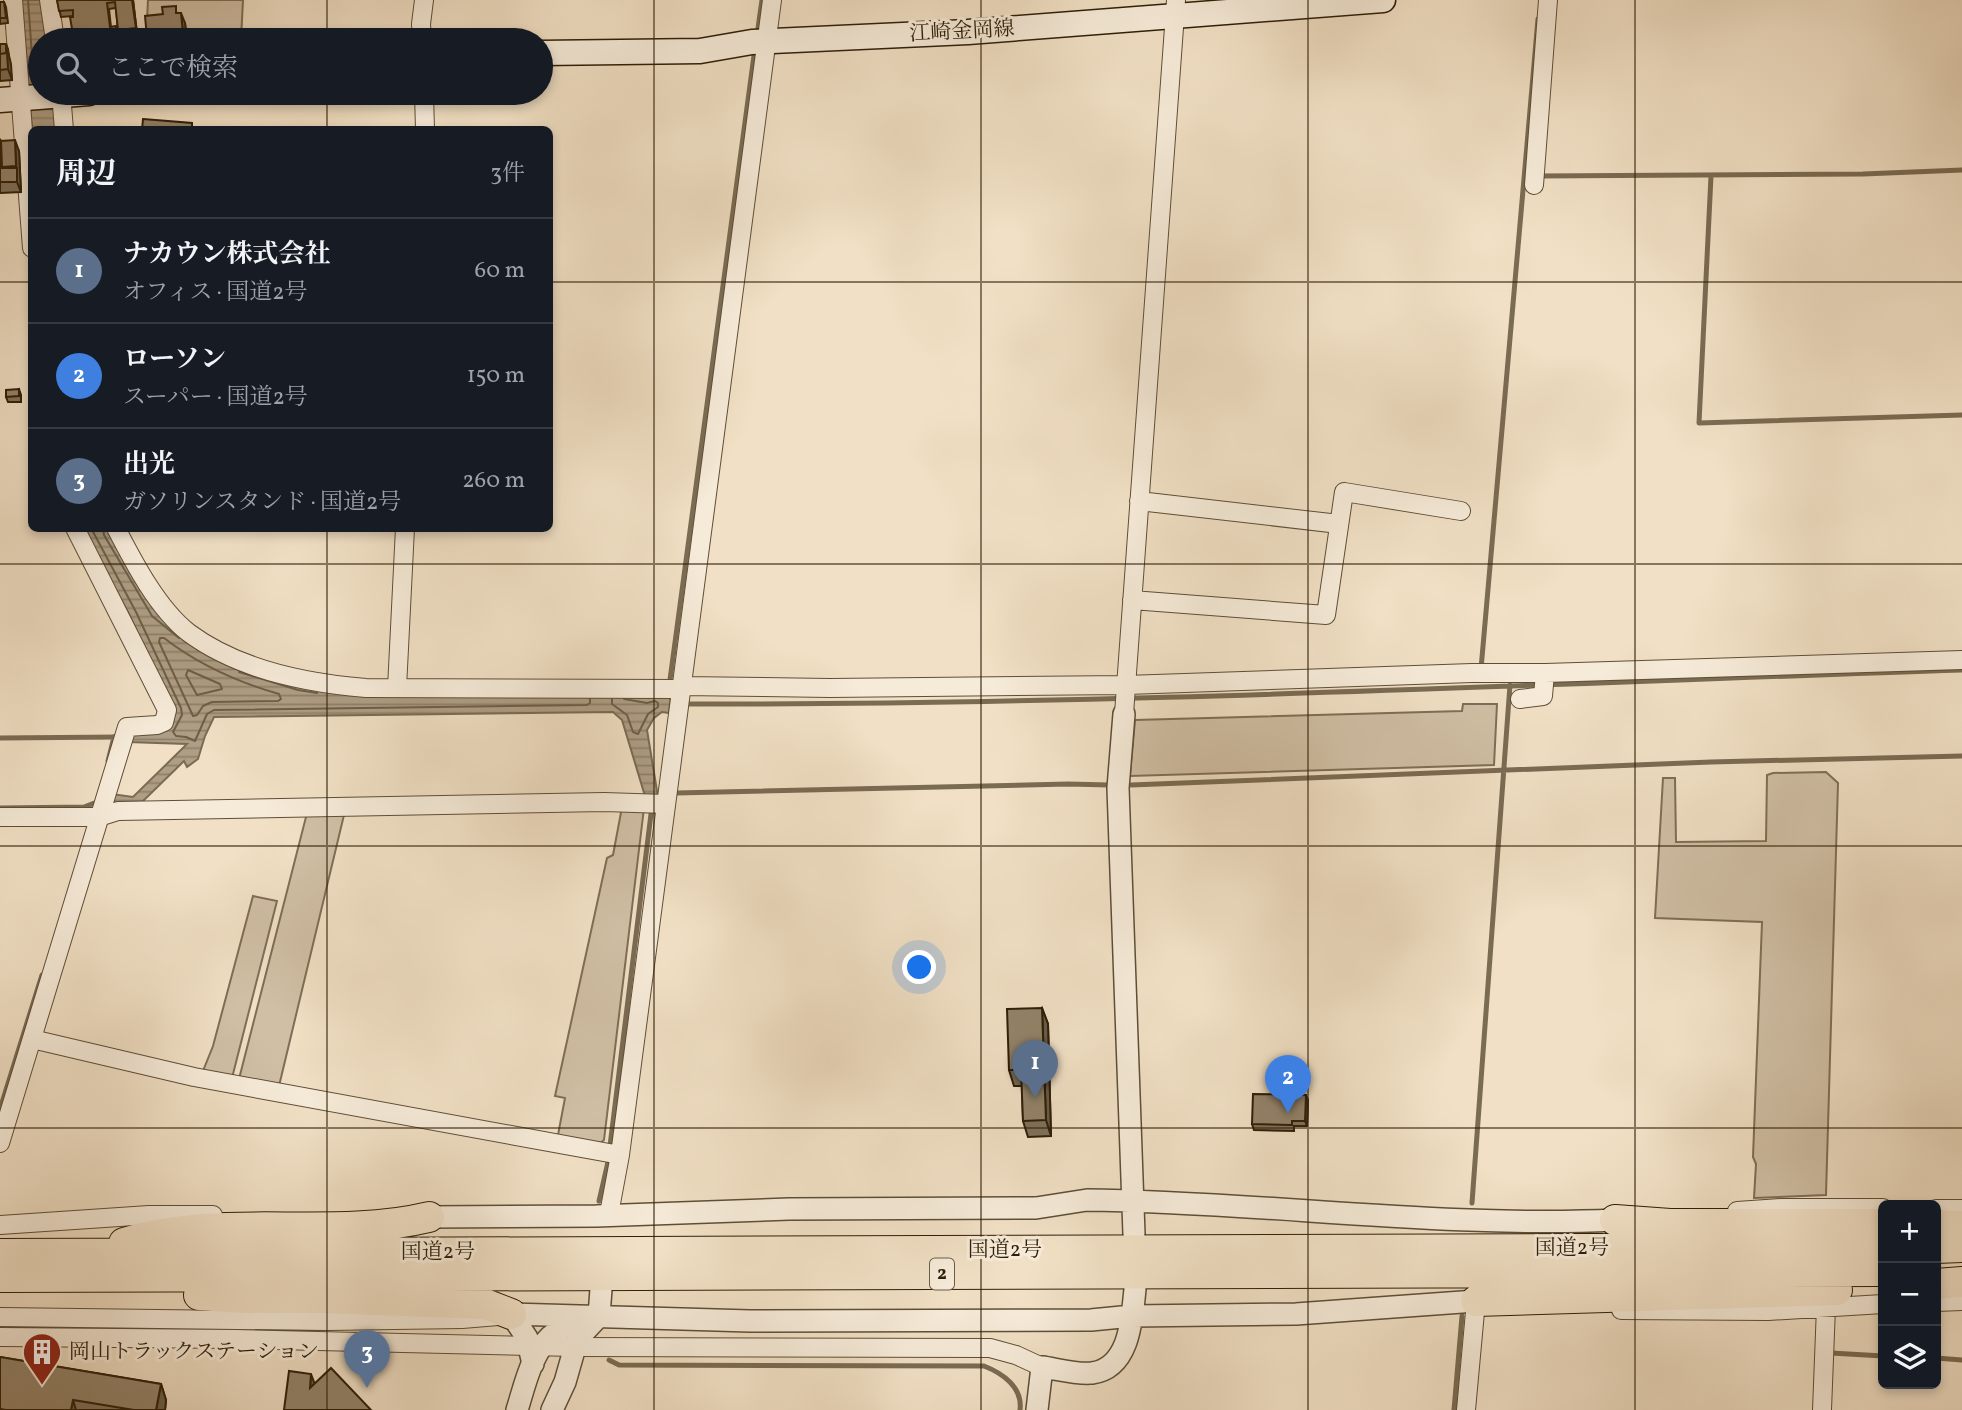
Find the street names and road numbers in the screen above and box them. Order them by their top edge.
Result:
street label: 江崎金岡線 [909,15,1015,49]
street label: 国道2号 [1535,1234,1609,1263]
street label: 国道2号 [968,1236,1042,1265]
street label: 国道2号 [401,1238,475,1267]
road number: 2 [930,1258,954,1290]

